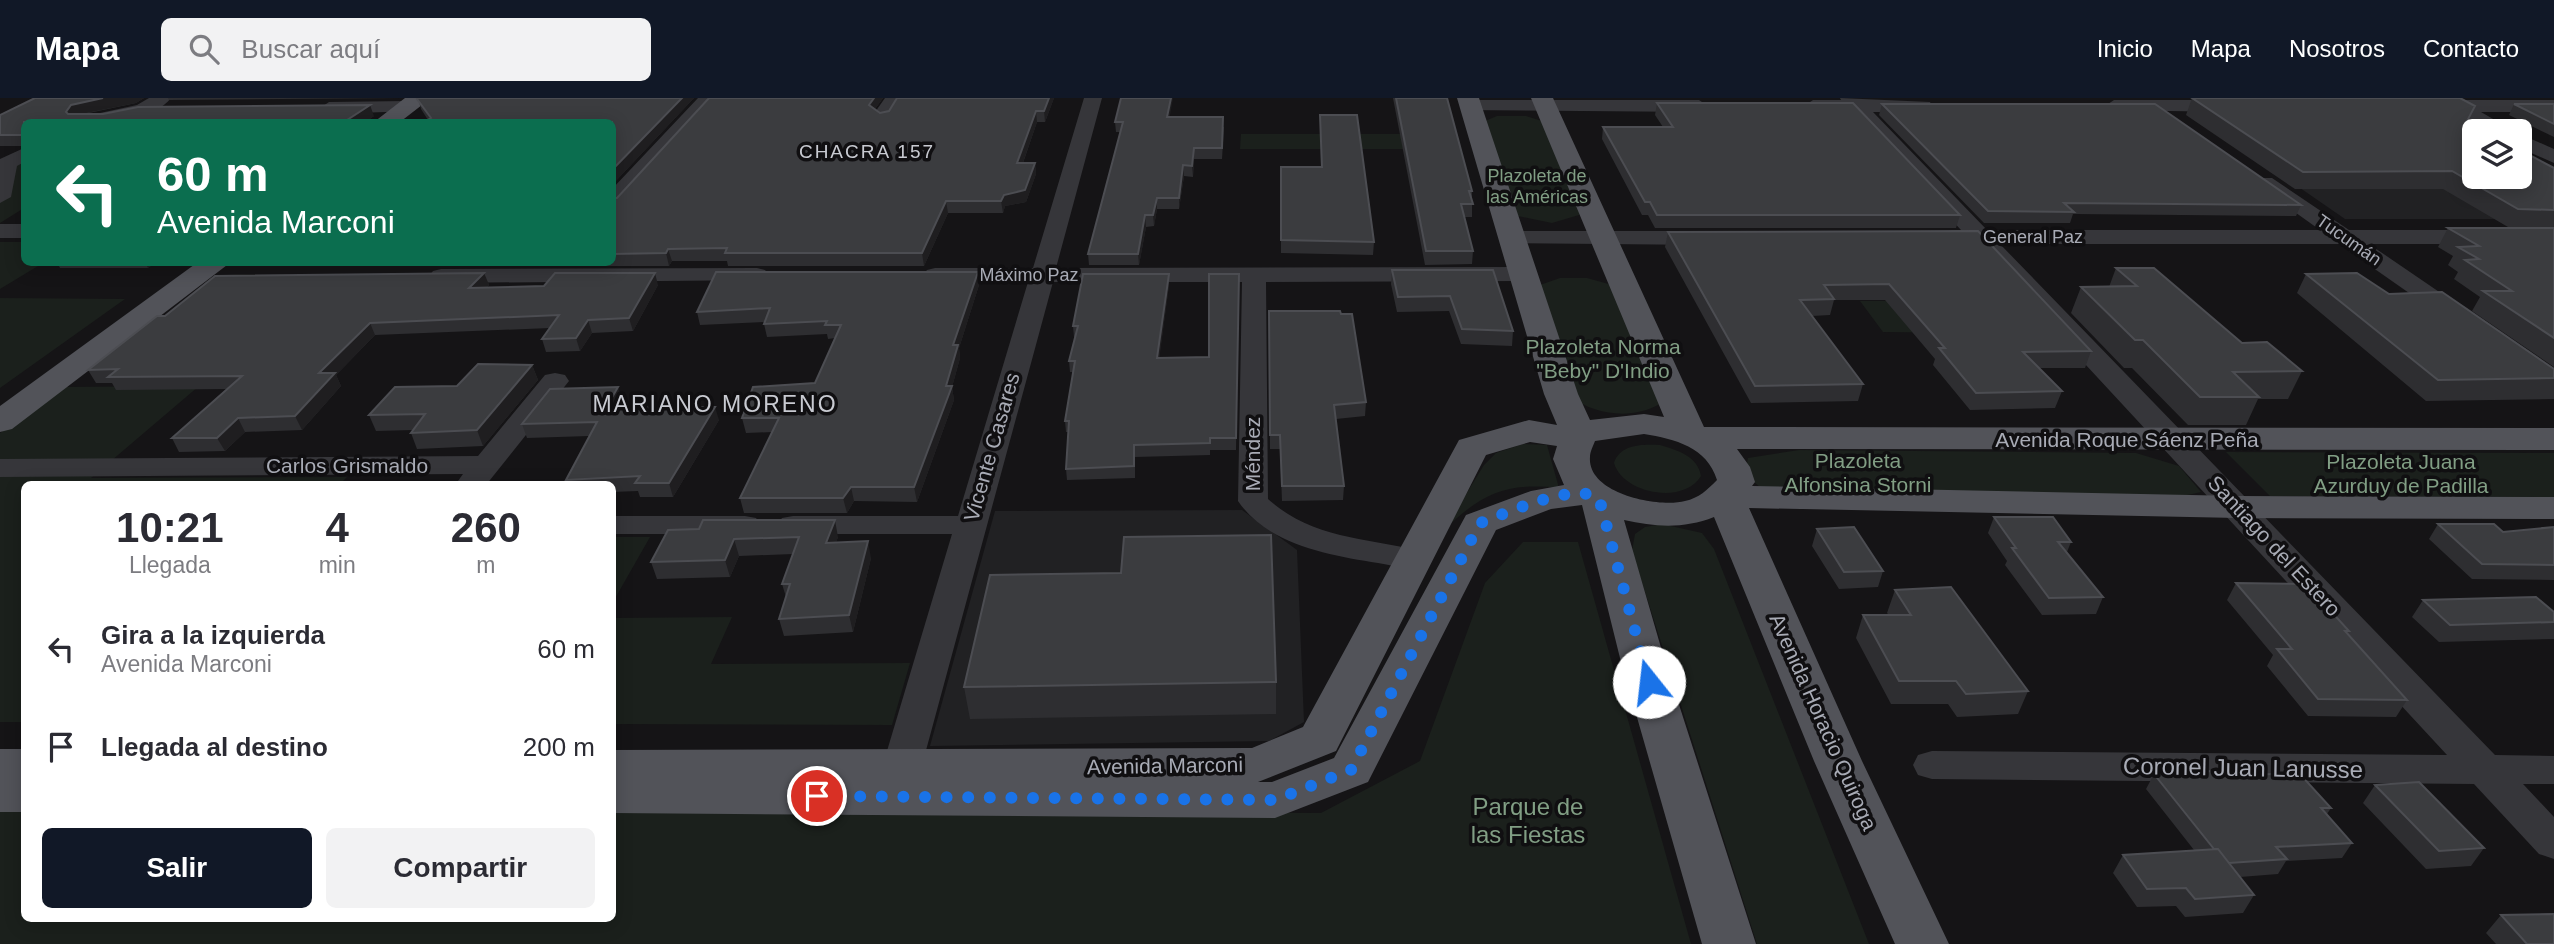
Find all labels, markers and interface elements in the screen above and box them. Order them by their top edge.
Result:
search box [161,18,651,81]
text: Mapa [35,30,119,67]
icon: search [185,30,223,68]
text: Buscar aquí [241,34,380,64]
text: Inicio [2097,35,2153,62]
text: Mapa [2191,35,2251,62]
text: Nosotros [2289,35,2385,62]
text: Contacto [2423,35,2519,62]
map controls [2462,119,2532,189]
button: layers [2462,119,2532,189]
district label: CHACRA 157 [799,141,935,162]
icon: left [42,147,133,238]
text: 60 m [157,147,269,201]
park label: Plazoleta de las Américas [1486,166,1588,207]
text: Avenida Marconi [157,204,395,240]
street label: Tucumán [2313,210,2385,270]
street label: General Paz [1983,227,2083,247]
street label: Máximo Paz [979,265,1079,285]
park label: Plazoleta Norma "Beby" D'Indio [1525,335,1681,382]
street label: Vicente Casares [959,370,1024,524]
district label: MARIANO MORENO [592,391,838,417]
street label: Méndez [1241,417,1264,491]
street label: Avenida Roque Sáenz Peña [1995,428,2259,451]
park label: Plazoleta Alfonsina Storni [1784,449,1932,496]
park label: Plazoleta Juana Azurduy de Padilla [2313,450,2489,497]
street label: Carlos Grismaldo [266,454,428,477]
street label: Santiago del Estero [2203,471,2345,621]
text: 10:21 [116,504,224,551]
text: 4 [325,504,349,551]
text: 260 [451,504,521,551]
text: Llegada [129,552,211,578]
text: min [319,552,356,578]
text: m [476,552,495,578]
street label: Avenida Horacio Quiroga [1765,610,1882,834]
text: Gira a la izquierda [101,620,325,650]
icon: left [42,630,80,668]
text: 60 m [537,634,595,664]
position arrow [1612,645,1686,719]
text: Avenida Marconi [101,651,272,677]
icon: arrive [42,728,80,766]
text: Llegada al destino [101,732,328,762]
text: 200 m [523,732,595,762]
street label: Coronel Juan Lanusse [2123,752,2363,783]
street label: Avenida Marconi [1087,753,1243,778]
pin [787,766,847,826]
icon: arrive [798,777,836,815]
park label: Parque de las Fiestas [1471,793,1585,848]
button: Salir [42,828,312,908]
button: Compartir [326,828,595,908]

